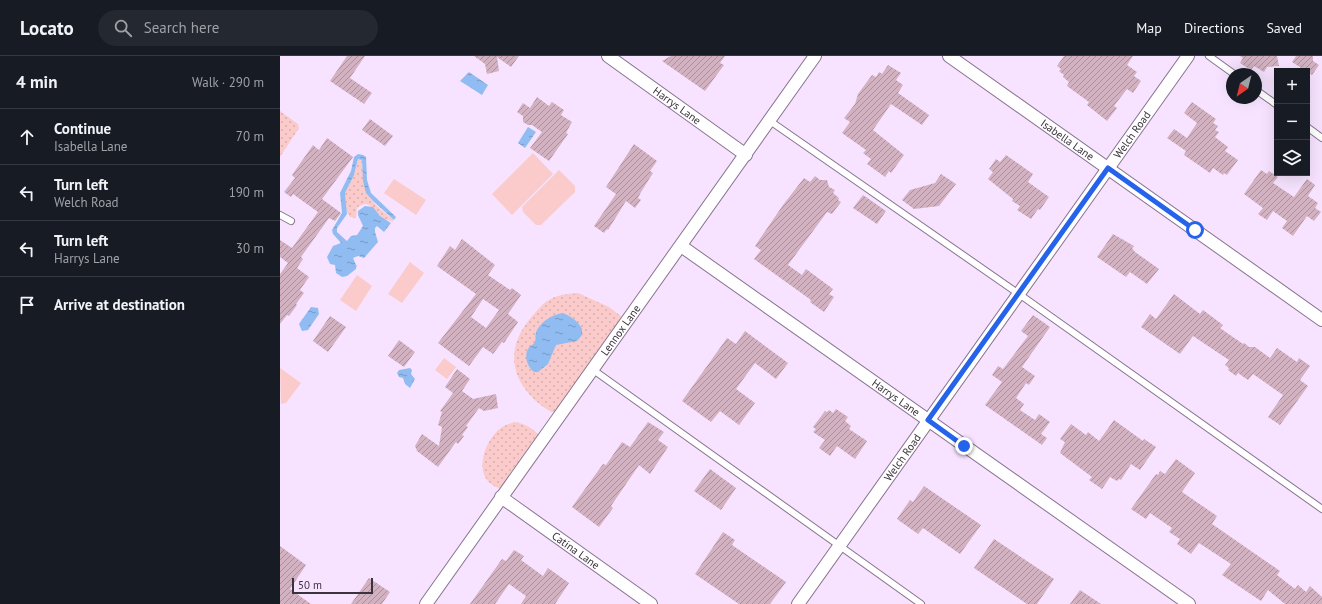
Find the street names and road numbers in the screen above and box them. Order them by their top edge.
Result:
street label: Harrys Lane [650,84,704,128]
street label: Welch Road [1110,108,1154,161]
street label: Isabella Lane [1038,116,1097,164]
street label: Lennox Lane [598,301,644,358]
street label: Harrys Lane [869,376,923,419]
street label: Welch Road [881,431,924,484]
street label: Catina Lane [549,529,603,572]

